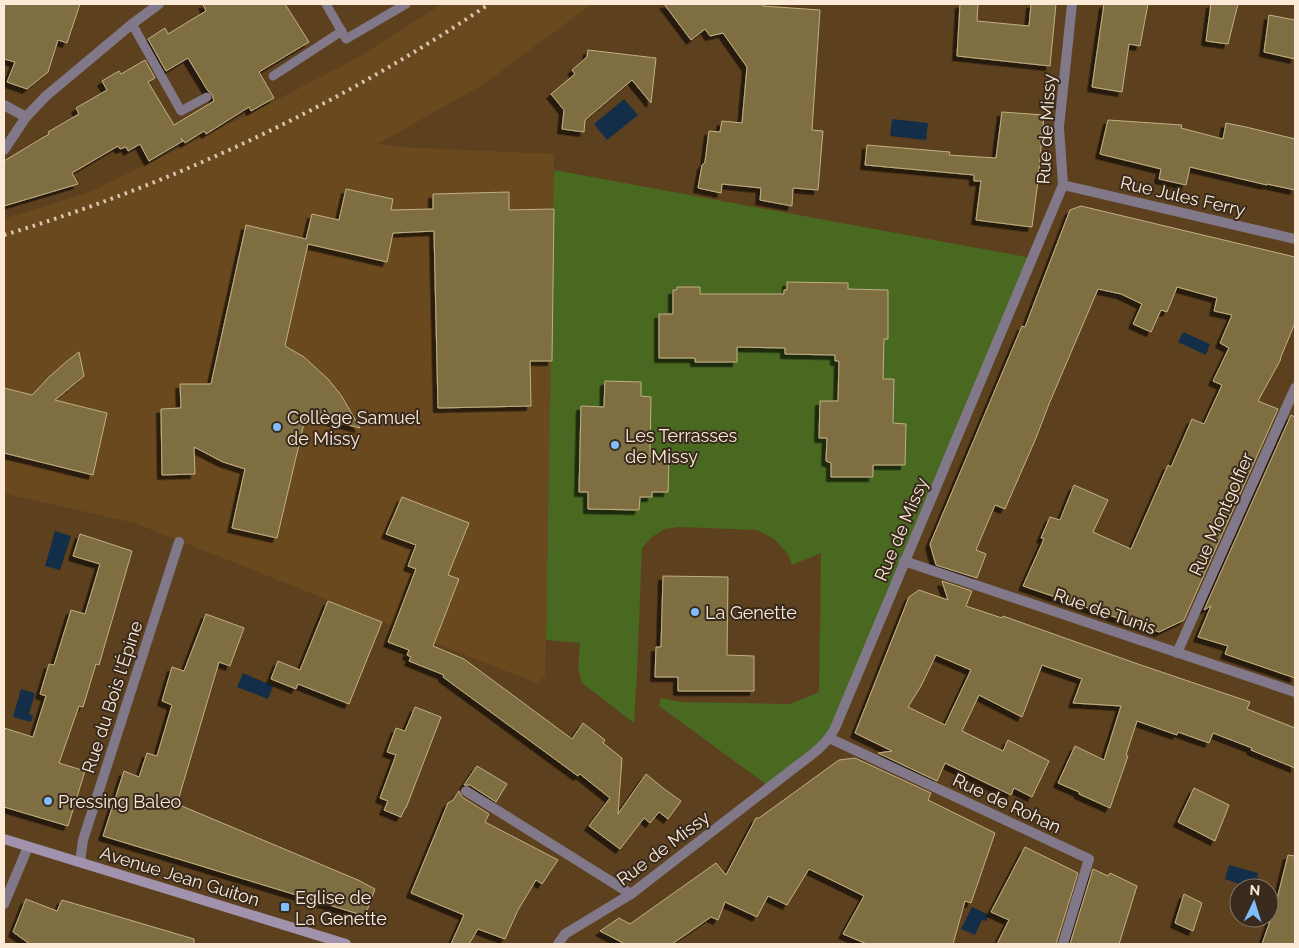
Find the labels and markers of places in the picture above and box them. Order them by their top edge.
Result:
place label: Collège Samuel de Missy [287,407,420,449]
marker: Collège Samuel de Missy [271,421,283,433]
place label: Les Terrasses de Missy [625,425,738,467]
marker: Les Terrasses de Missy [609,439,621,451]
place label: La Genette [705,602,797,623]
marker: La Genette [689,606,701,618]
place label: Pressing Baleo [58,791,182,812]
marker: Pressing Baleo [42,795,54,807]
place label: Eglise de La Genette [295,887,387,929]
marker: Eglise de La Genette [279,901,291,913]

